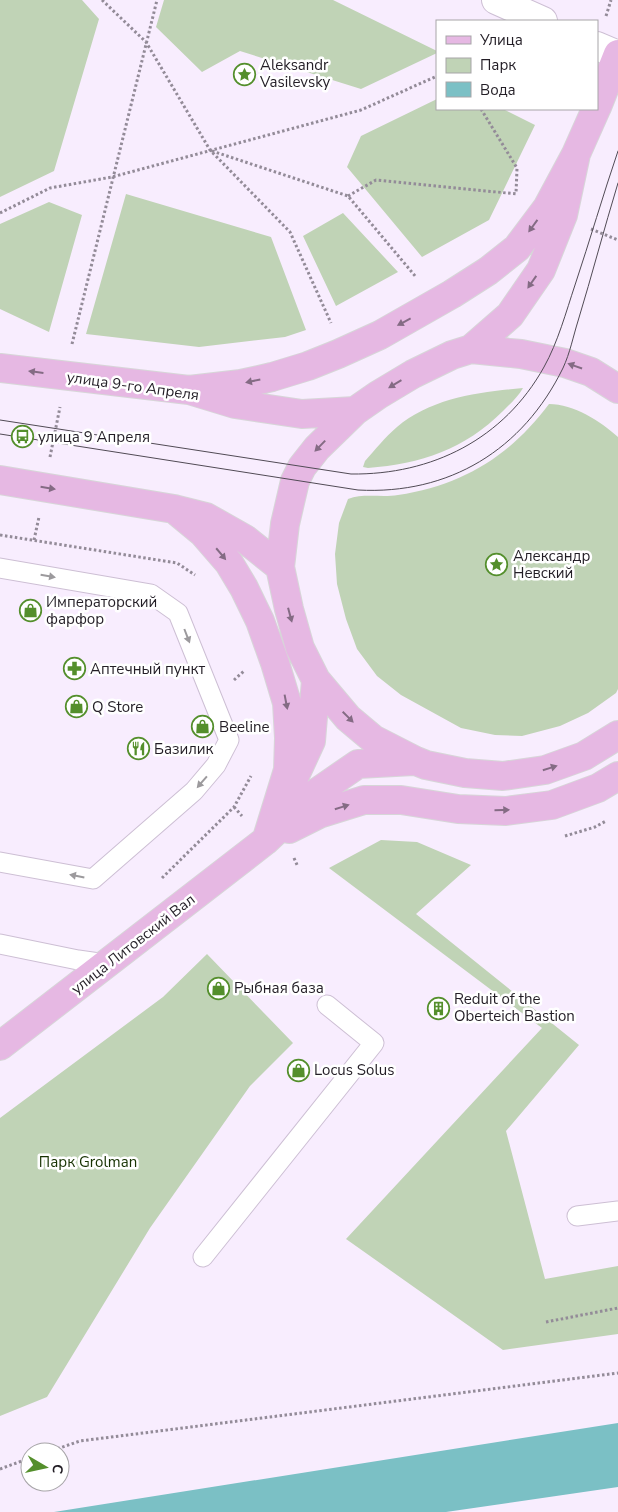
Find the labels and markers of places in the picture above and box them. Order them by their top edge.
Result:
place label: Aleksandr Vasilevsky [259,55,330,92]
place icon: Aleksandr Vasilevsky [232,62,256,86]
bus stop icon: улица 9 Апреля [10,425,34,449]
place label: улица 9 Апреля [38,427,150,447]
place label: Александр Невский [513,546,590,583]
place icon: Александр Невский [485,553,509,577]
place label: Императорский фарфор [46,592,157,629]
shop icon: Императорский фарфор [18,599,42,623]
pharmacy icon: Аптечный пункт [62,657,86,681]
place label: Аптечный пункт [90,659,205,679]
shop icon: Q Store [64,695,88,719]
place label: Q Store [92,697,143,717]
shop icon: Beeline [191,715,215,739]
place label: Beeline [219,717,270,737]
restaurant icon: Базилик [126,737,150,761]
place label: Базилик [154,739,214,759]
shop icon: Рыбная база [206,976,230,1000]
place label: Рыбная база [234,978,324,998]
place label: Reduit of the Oberteich Bastion [454,989,575,1026]
building icon: Reduit of the Oberteich Bastion [426,996,450,1020]
shop icon: Locus Solus [286,1058,310,1082]
place label: Locus Solus [314,1060,394,1080]

